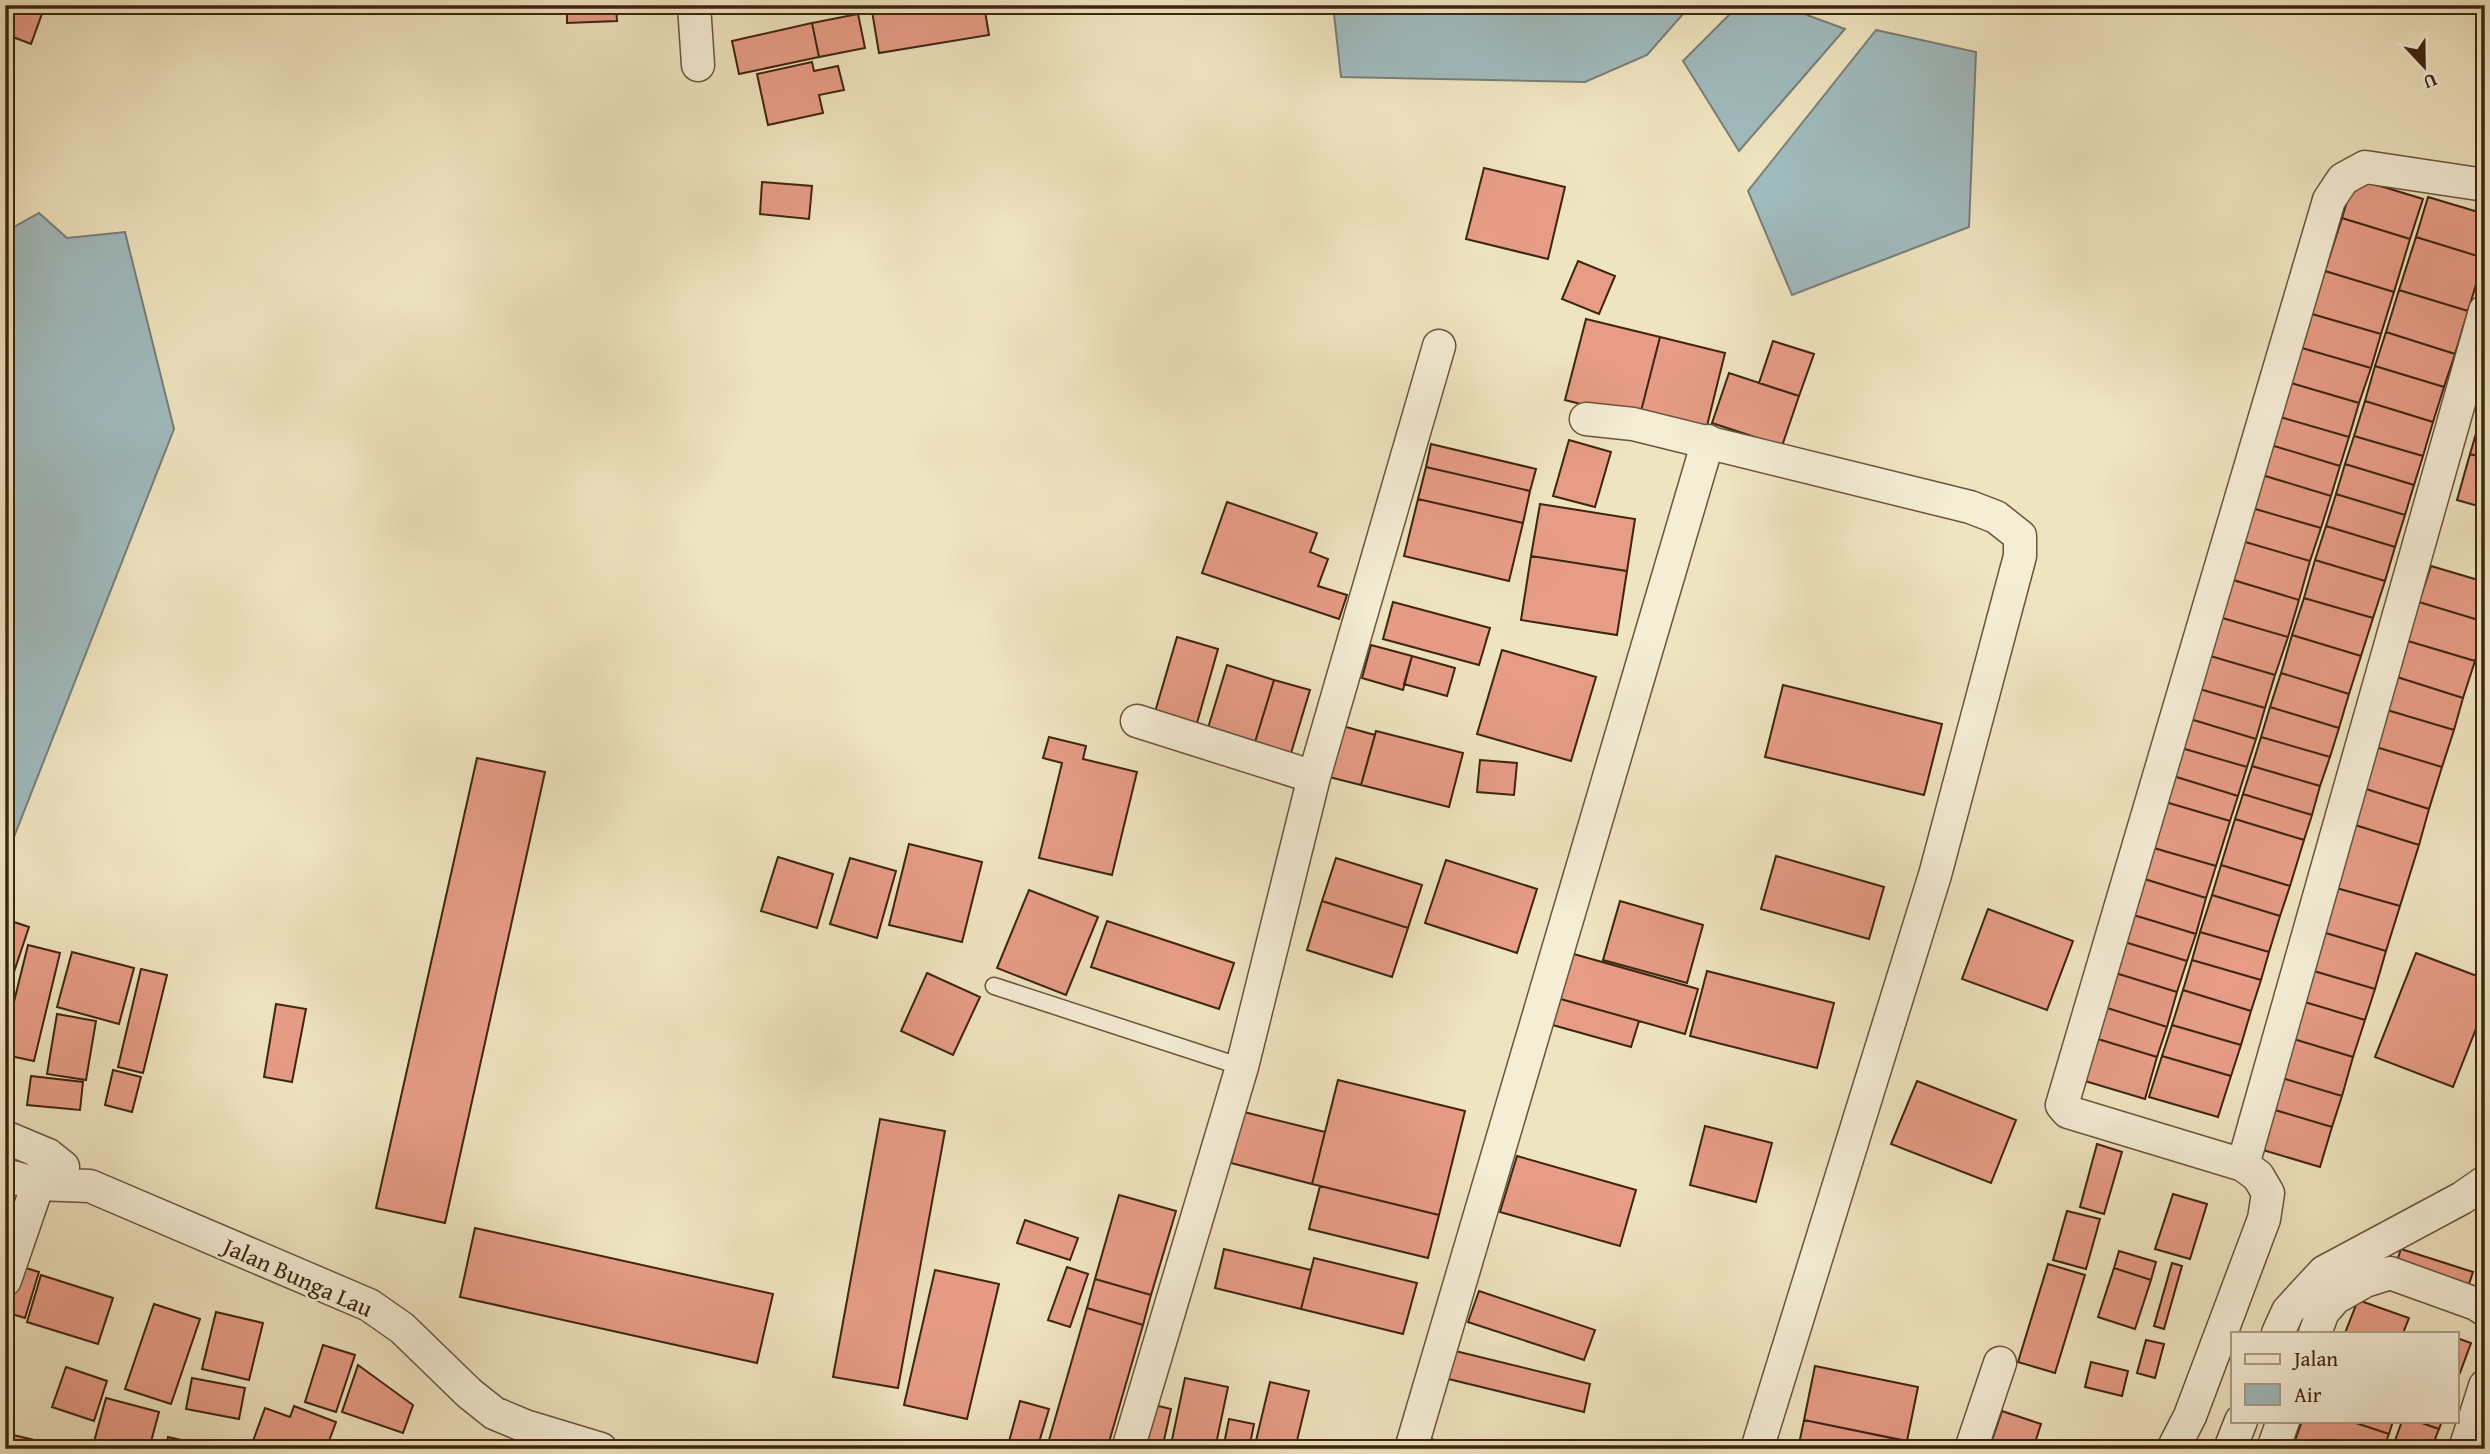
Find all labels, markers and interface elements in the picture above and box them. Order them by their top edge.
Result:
north arrow [2388,32,2458,102]
text: U [2419,66,2442,97]
street label: Jalan Bunga Lau [215,1227,378,1326]
legend [2231,1332,2458,1422]
text: Jalan [2291,1343,2338,1374]
text: Air [2294,1379,2322,1410]

